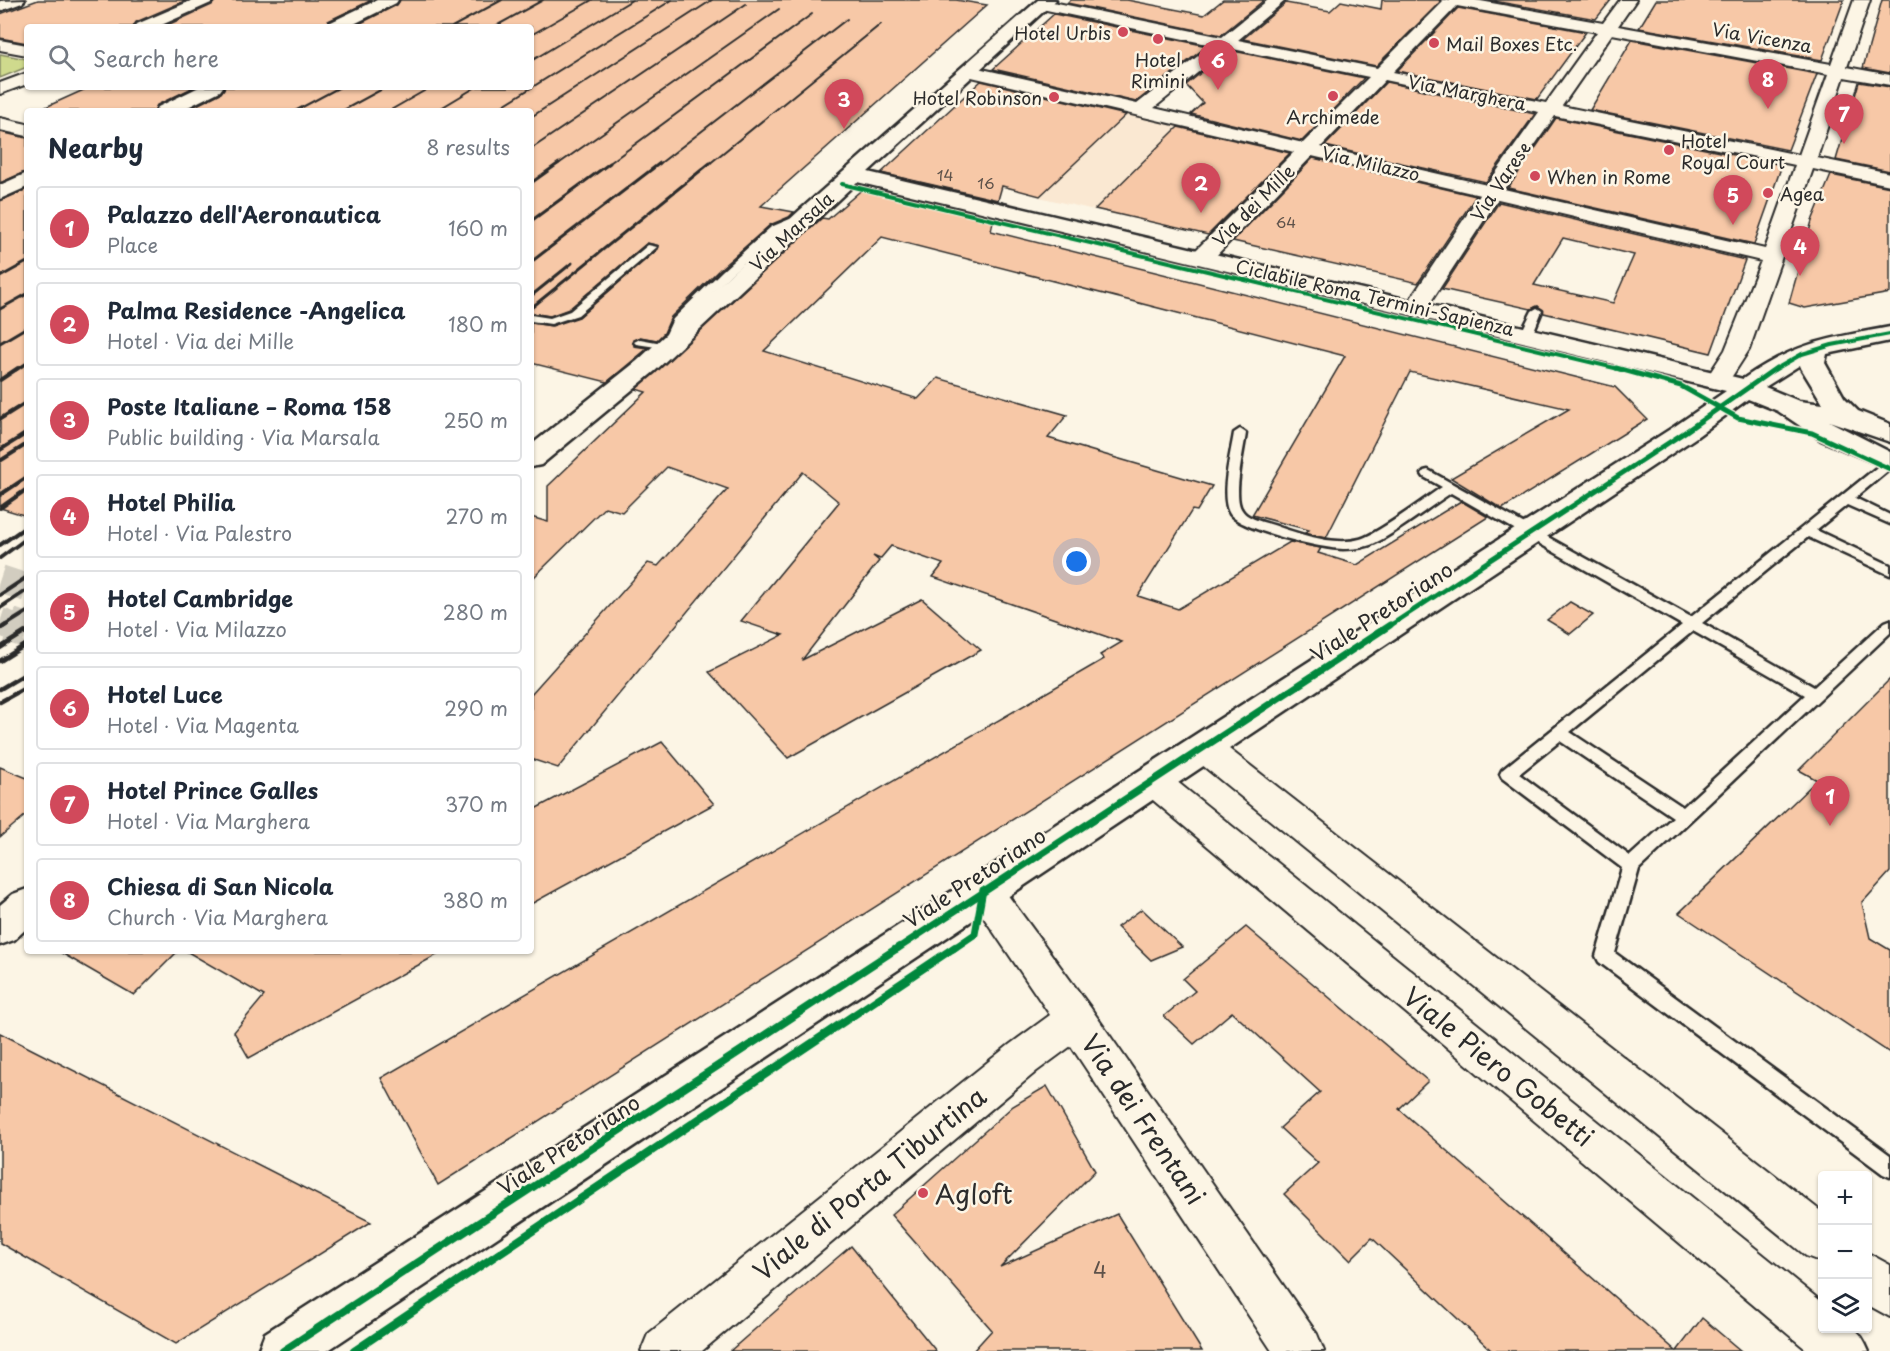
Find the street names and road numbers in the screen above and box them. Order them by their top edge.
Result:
street label: Via Vicenza [1710,15,1815,59]
street label: Via Marghera [1405,67,1529,117]
street label: Via Varese [1463,136,1537,226]
street label: Via Milazzo [1319,139,1423,187]
street label: Via dei Mille [1206,158,1300,252]
street label: Via Marsala [743,185,839,277]
street label: Ciclabile Roma Termini-Sapienza [1233,252,1518,342]
street label: Viale Pretoriano [1303,553,1459,669]
street label: Viale Pretoriano [896,819,1052,935]
street label: Viale Piero Gobetti [1395,977,1603,1155]
street label: Via dei Frentani [1072,1026,1216,1212]
street label: Viale di Porta Tiburtina [744,1076,995,1289]
street label: Viale Pretoriano [490,1086,646,1202]

